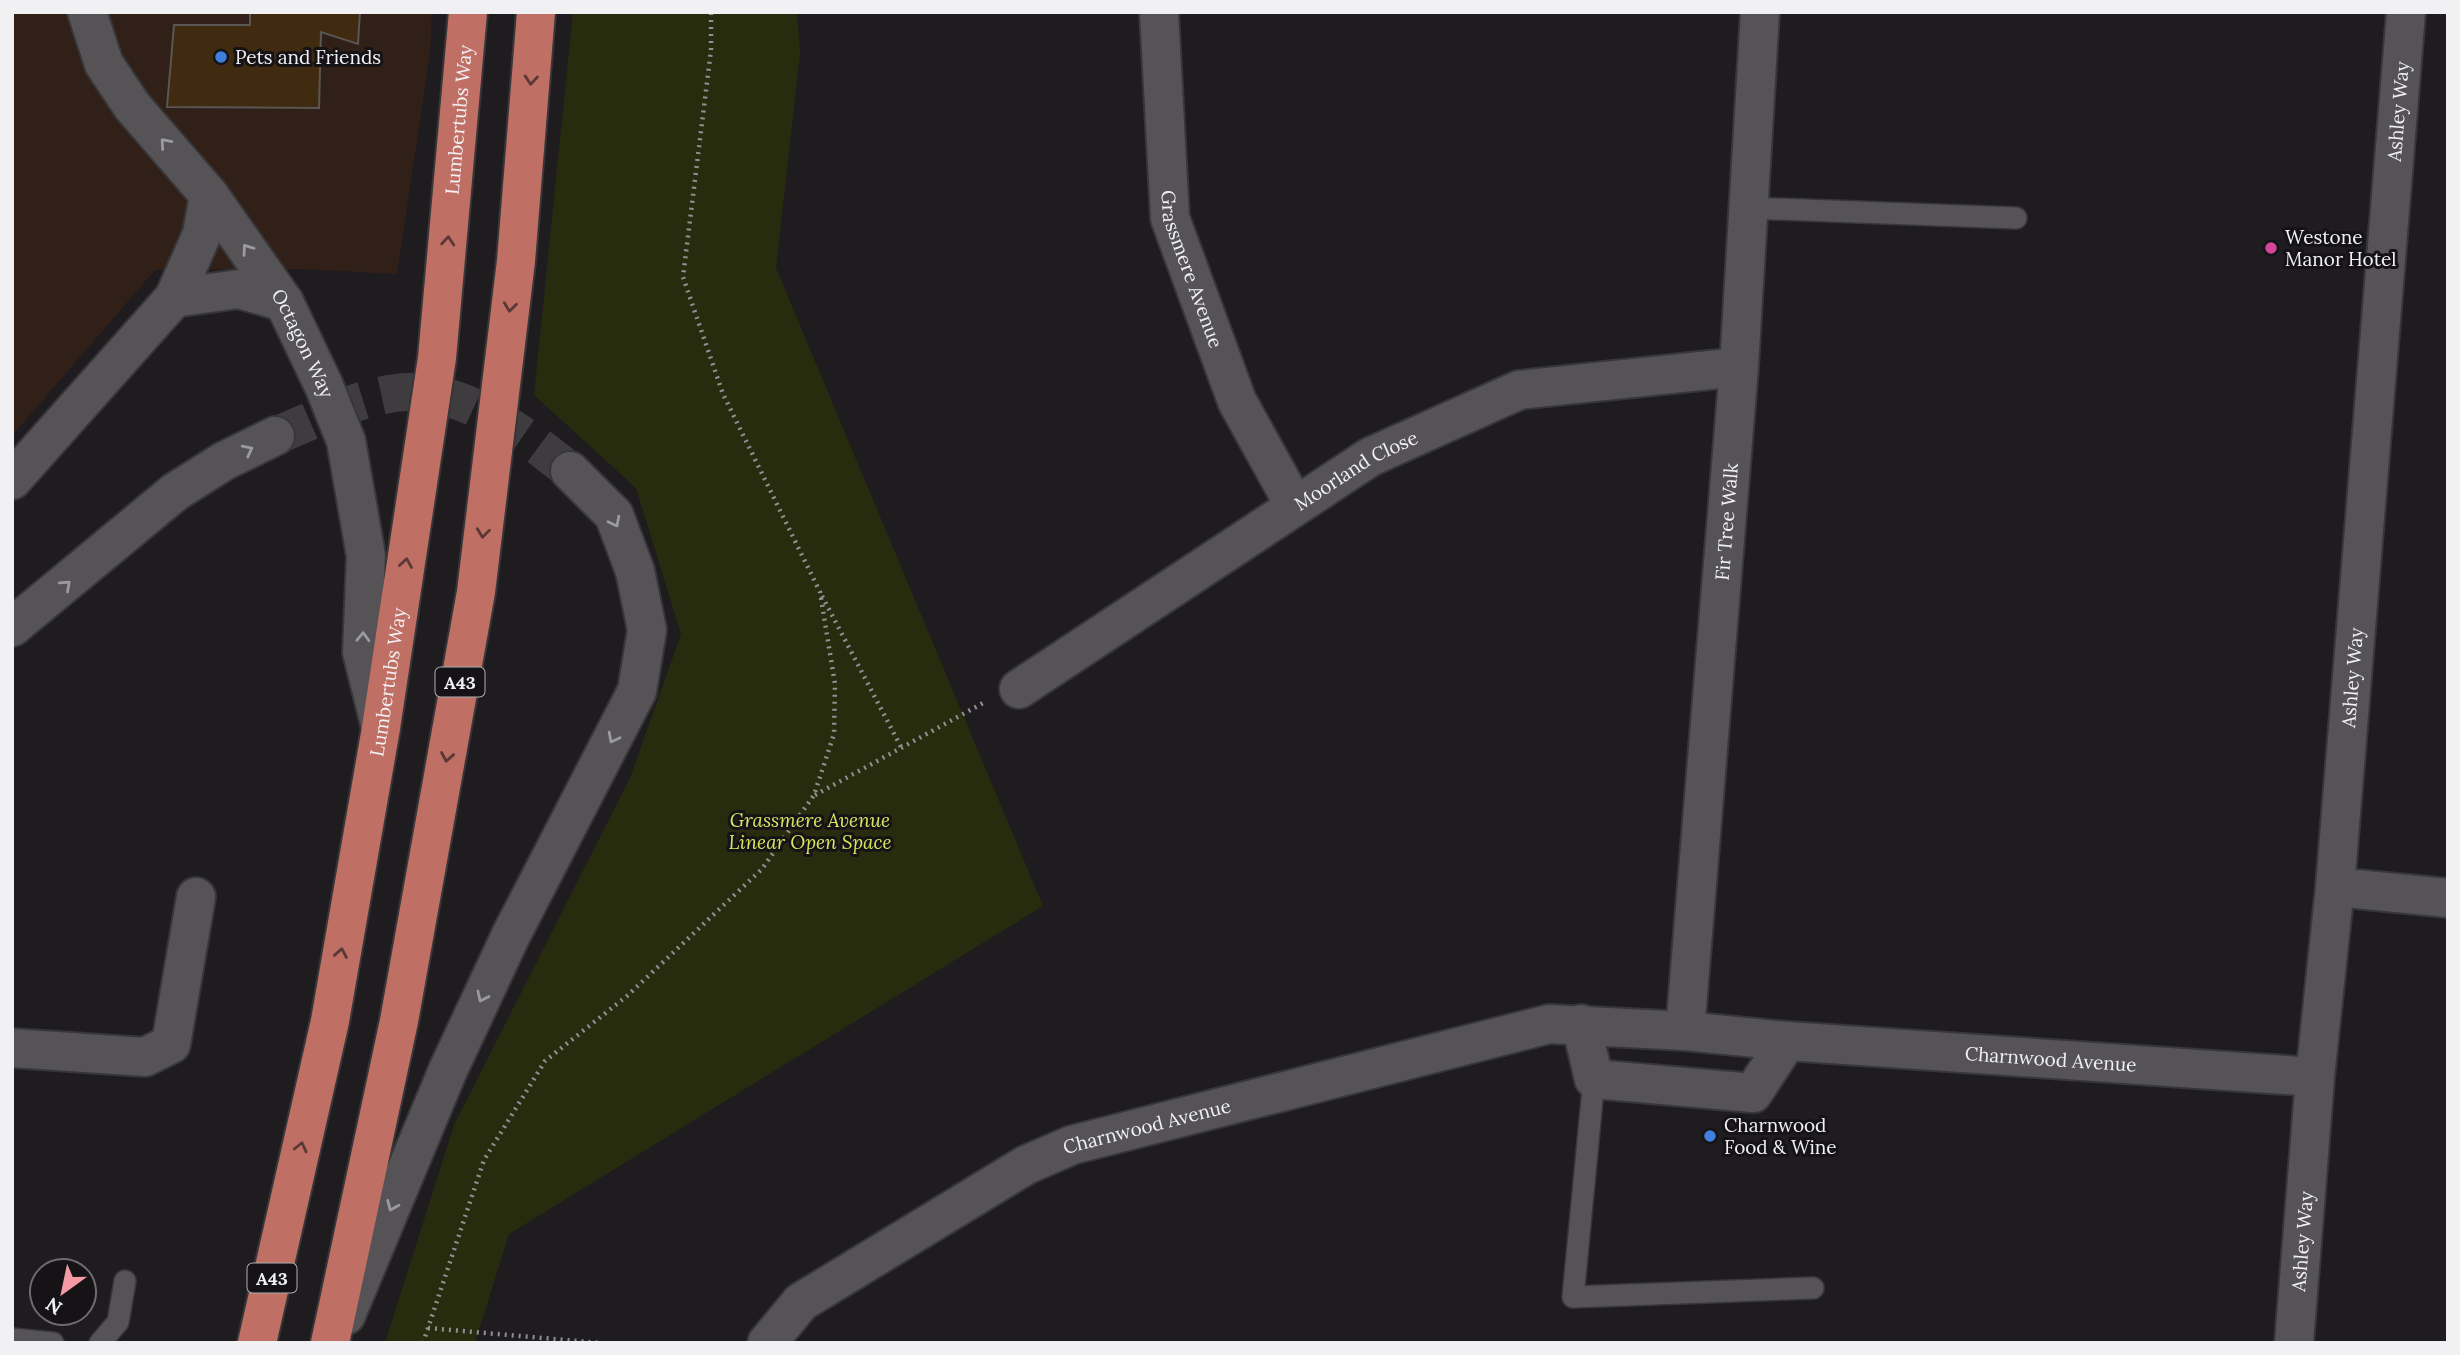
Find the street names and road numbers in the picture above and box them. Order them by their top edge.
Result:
street label: Lumbertubs Way [440,44,477,196]
street label: Ashley Way [2382,60,2414,163]
street label: Grassmere Avenue [1157,189,1228,351]
street label: Octagon Way [266,284,339,401]
street label: Moorland Close [1290,425,1421,516]
street label: Fir Tree Walk [1710,461,1743,581]
street label: Lumbertubs Way [364,606,411,758]
street label: Ashley Way [2336,627,2368,730]
road number: A43 [435,668,484,696]
street label: Charnwood Avenue [1964,1041,2137,1077]
street label: Charnwood Avenue [1059,1093,1233,1160]
street label: Ashley Way [2286,1190,2318,1293]
road number: A43 [247,1264,296,1293]

